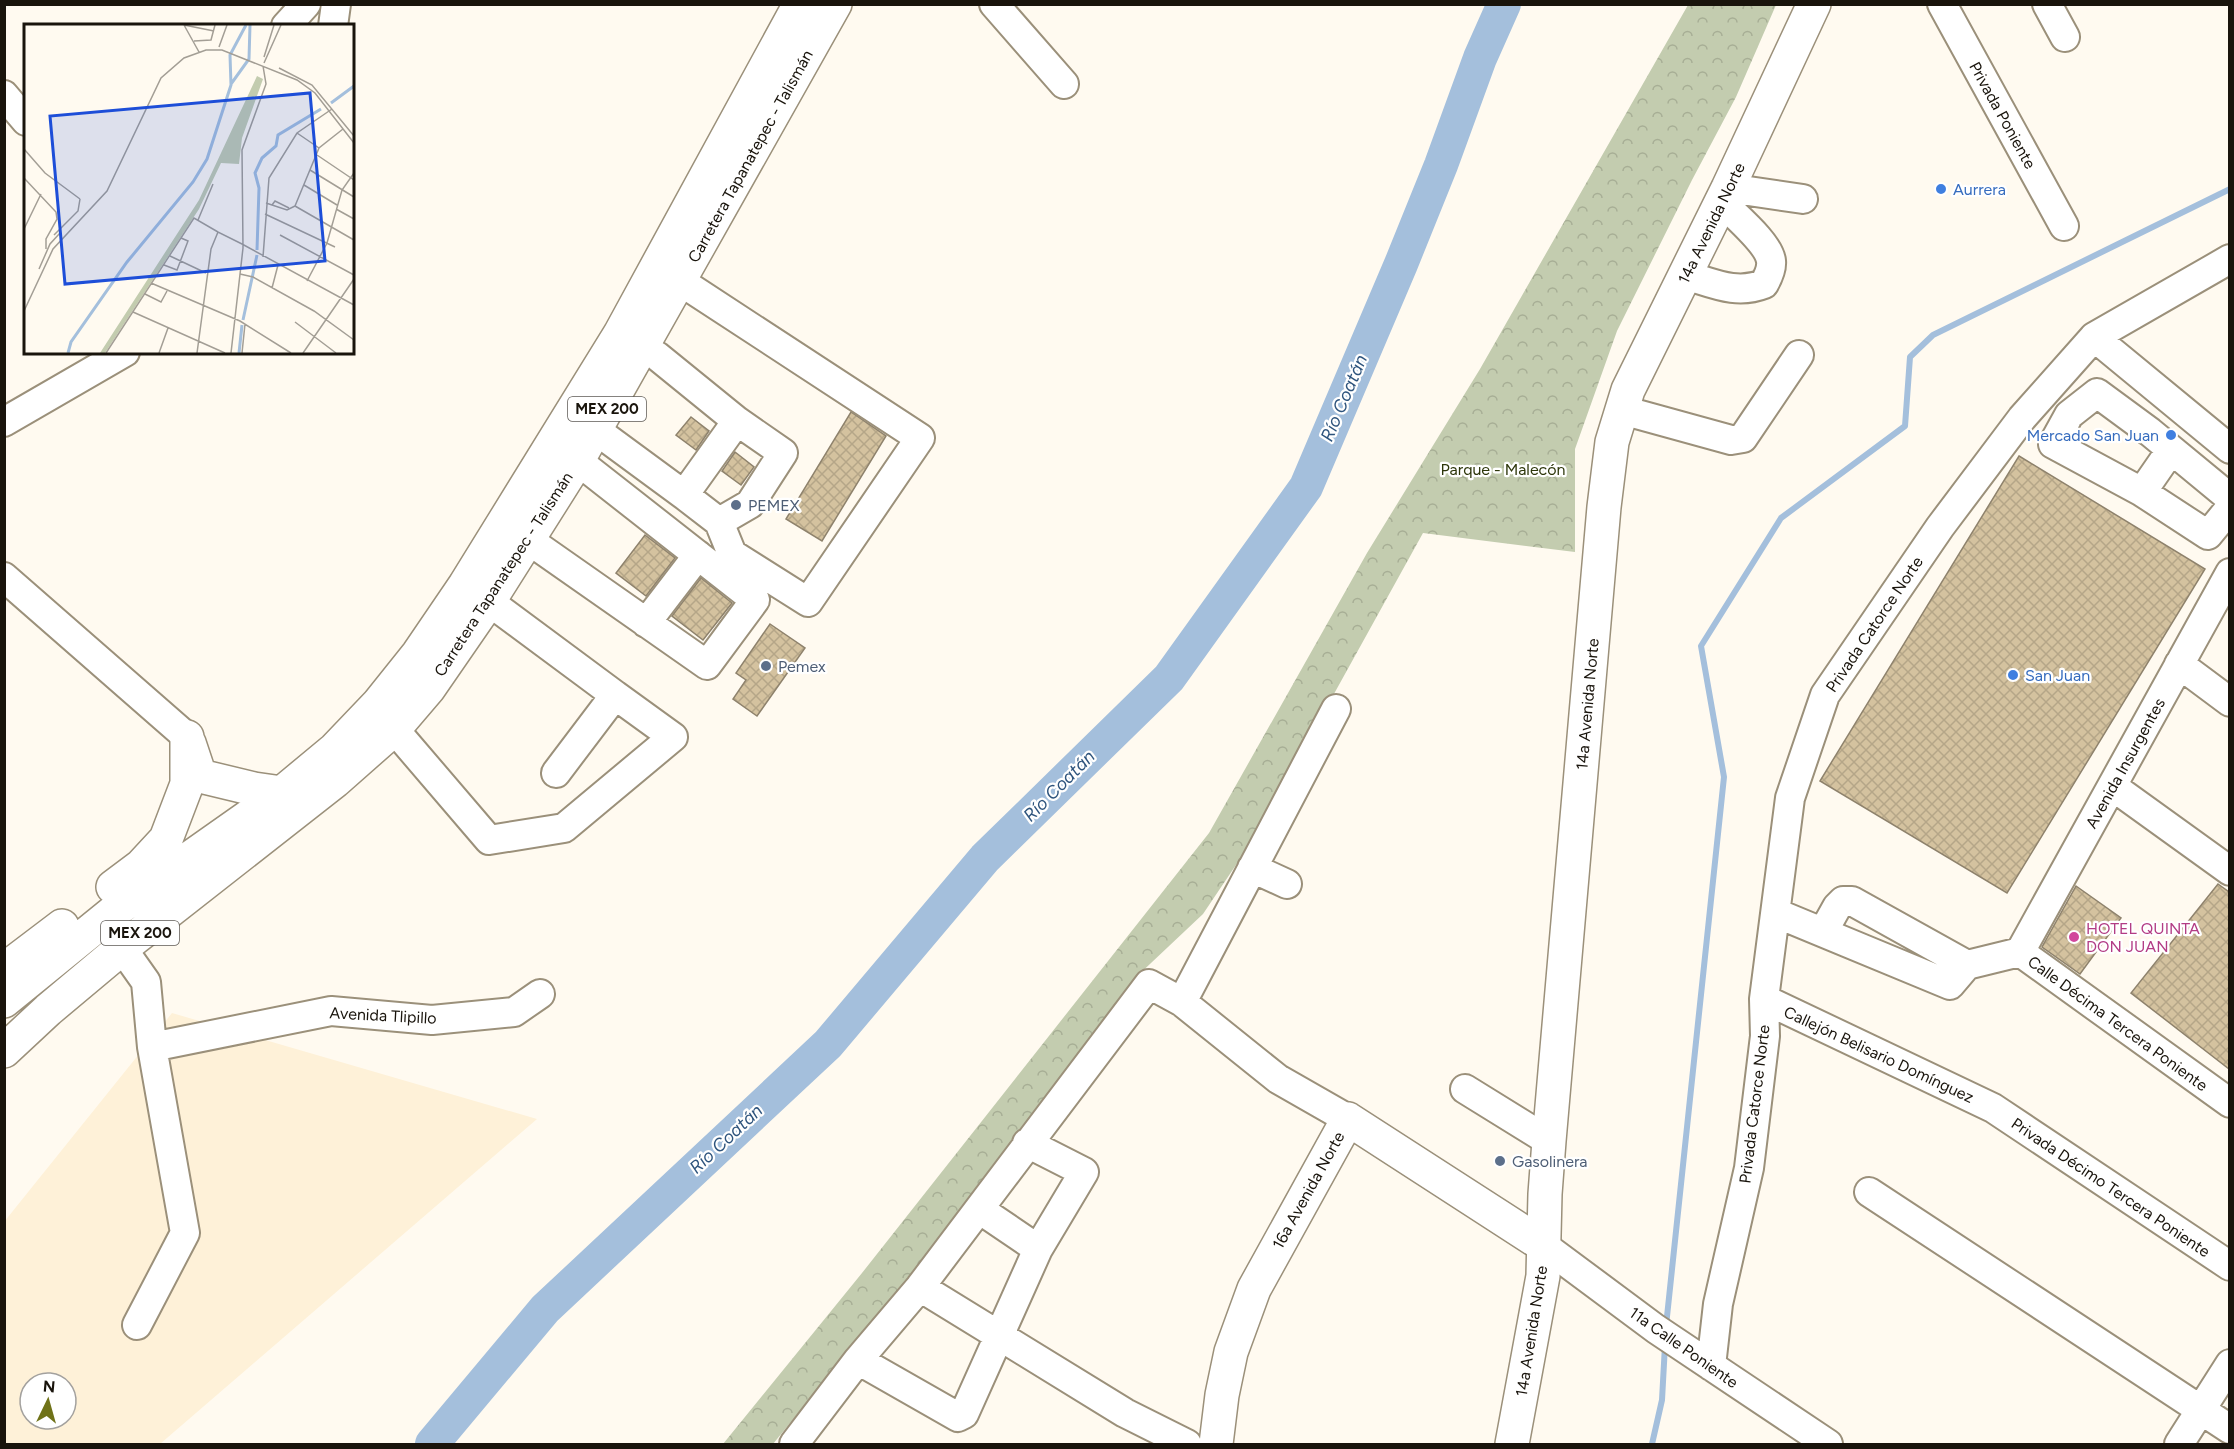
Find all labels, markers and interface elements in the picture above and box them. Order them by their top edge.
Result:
inset map [24,24,354,354]
street label: Carretera Tapanatepec - Talismán [684,47,817,266]
street label: Privada Poniente [1965,58,2040,172]
street label: 14a Avenida Norte [1674,159,1749,287]
place label: Aurrera [1953,180,2006,199]
marker: Aurrera [1934,182,1948,196]
water label: Río Coatán [1316,351,1372,445]
road number: MEX 200 [568,397,646,421]
place label: Mercado San Juan [2027,426,2159,445]
marker: Mercado San Juan [2164,428,2178,442]
park label: Parque - Malecón [1441,460,1566,479]
street label: Carretera Tapanatepec - Talismán [430,468,577,680]
place label: PEMEX [748,496,800,515]
marker: PEMEX [729,498,743,512]
street label: Privada Catorce Norte [1822,553,1927,696]
street label: 14a Avenida Norte [1572,637,1603,771]
place label: Pemex [778,657,826,676]
marker: Pemex [759,659,773,673]
place label: San Juan [2025,666,2090,685]
marker: San Juan [2006,668,2020,682]
street label: Avenida Insurgentes [2082,695,2169,832]
water label: Río Coatán [1019,746,1099,826]
place label: HOTEL QUINTA DON JUAN [2086,919,2200,956]
road number: MEX 200 [101,921,179,945]
marker: HOTEL QUINTA DON JUAN [2067,930,2081,944]
street label: Calle Décima Tercera Poniente [2024,952,2212,1095]
street label: Callejón Belisario Domínguez [1781,1002,1977,1107]
street label: Avenida Tlipillo [329,1003,437,1028]
street label: Privada Catorce Norte [1735,1023,1774,1184]
water label: Río Coatán [685,1100,767,1178]
street label: Privada Décimo Tercera Poniente [2008,1114,2214,1261]
street label: 16a Avenida Norte [1268,1128,1349,1252]
place label: Gasolinera [1512,1152,1588,1171]
marker: Gasolinera [1493,1154,1507,1168]
street label: 14a Avenida Norte [1512,1264,1551,1398]
street label: 11a Calle Poniente [1626,1303,1742,1392]
north arrow [18,1371,78,1431]
text: N [42,1377,56,1397]

